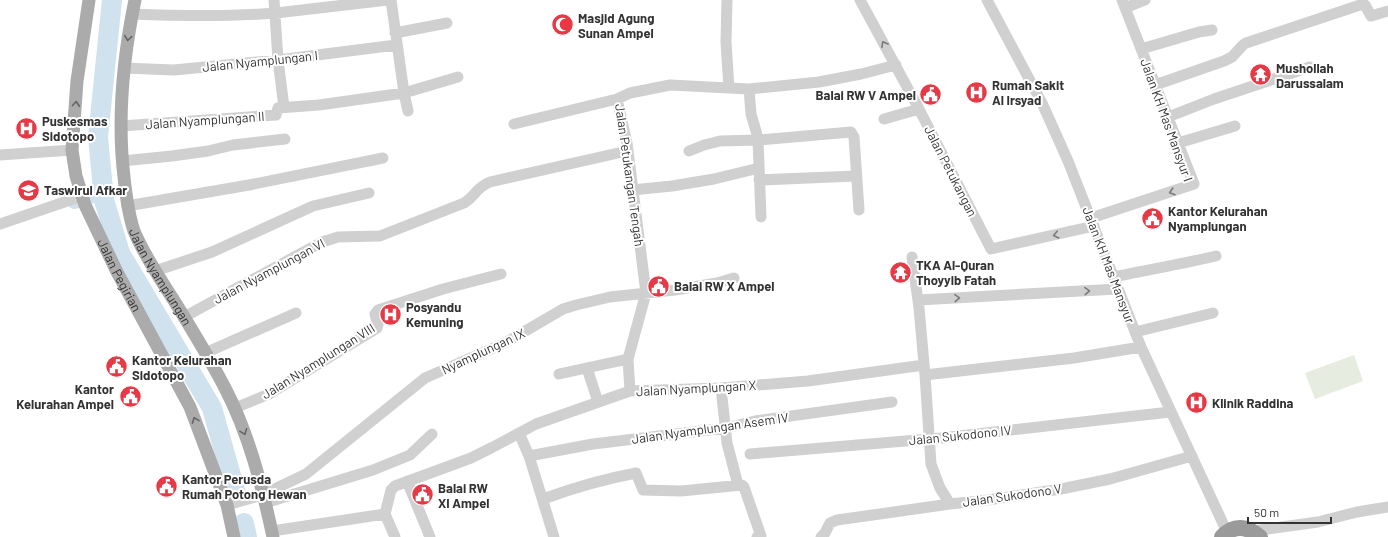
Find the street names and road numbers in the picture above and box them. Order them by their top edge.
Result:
street label: Jalan Nyamplungan I [201,47,319,75]
street label: Jalan KH Mas Mansyur I [1137,56,1197,184]
street label: Jalan Petukangan Tengah [612,103,648,247]
street label: Jalan Nyamplungan II [145,108,265,132]
street label: Jalan Petukangan [921,123,981,219]
street label: Jalan KH Mas Mansyur [1079,204,1139,326]
street label: Jalan Nyamplungan [126,226,195,328]
street label: Jalan Nyamplungan VI [211,235,327,307]
street label: Jalan Pegirian [94,236,145,314]
street label: Jalan Nyamplungan VIII [258,320,378,402]
street label: Nyamplungan IX [439,325,528,377]
street label: Jalan Nyamplungan X [635,377,757,399]
street label: Jalan Nyamplungan Asem IV [631,409,790,447]
street label: Jalan Sukodono IV [908,422,1012,448]
street label: Jalan Sukodono V [961,480,1063,510]

